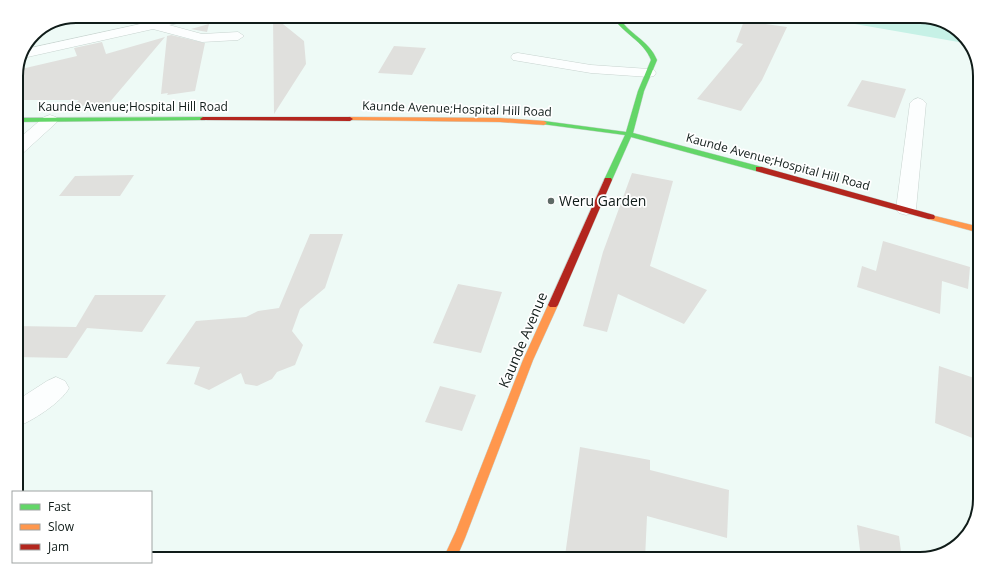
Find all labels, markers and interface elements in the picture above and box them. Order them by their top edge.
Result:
street label: Kaunde Avenue;Hospital Hill Road [362,97,552,120]
street label: Kaunde Avenue;Hospital Hill Road [38,98,228,115]
street label: Kaunde Avenue;Hospital Hill Road [684,129,872,194]
place label: Weru Garden [559,191,646,210]
marker: Weru Garden [546,196,556,206]
street label: Kaunde Avenue [494,289,551,391]
legend [12,491,152,563]
text: Fast [48,498,71,515]
text: Slow [48,518,75,535]
text: Jam [47,538,69,555]

